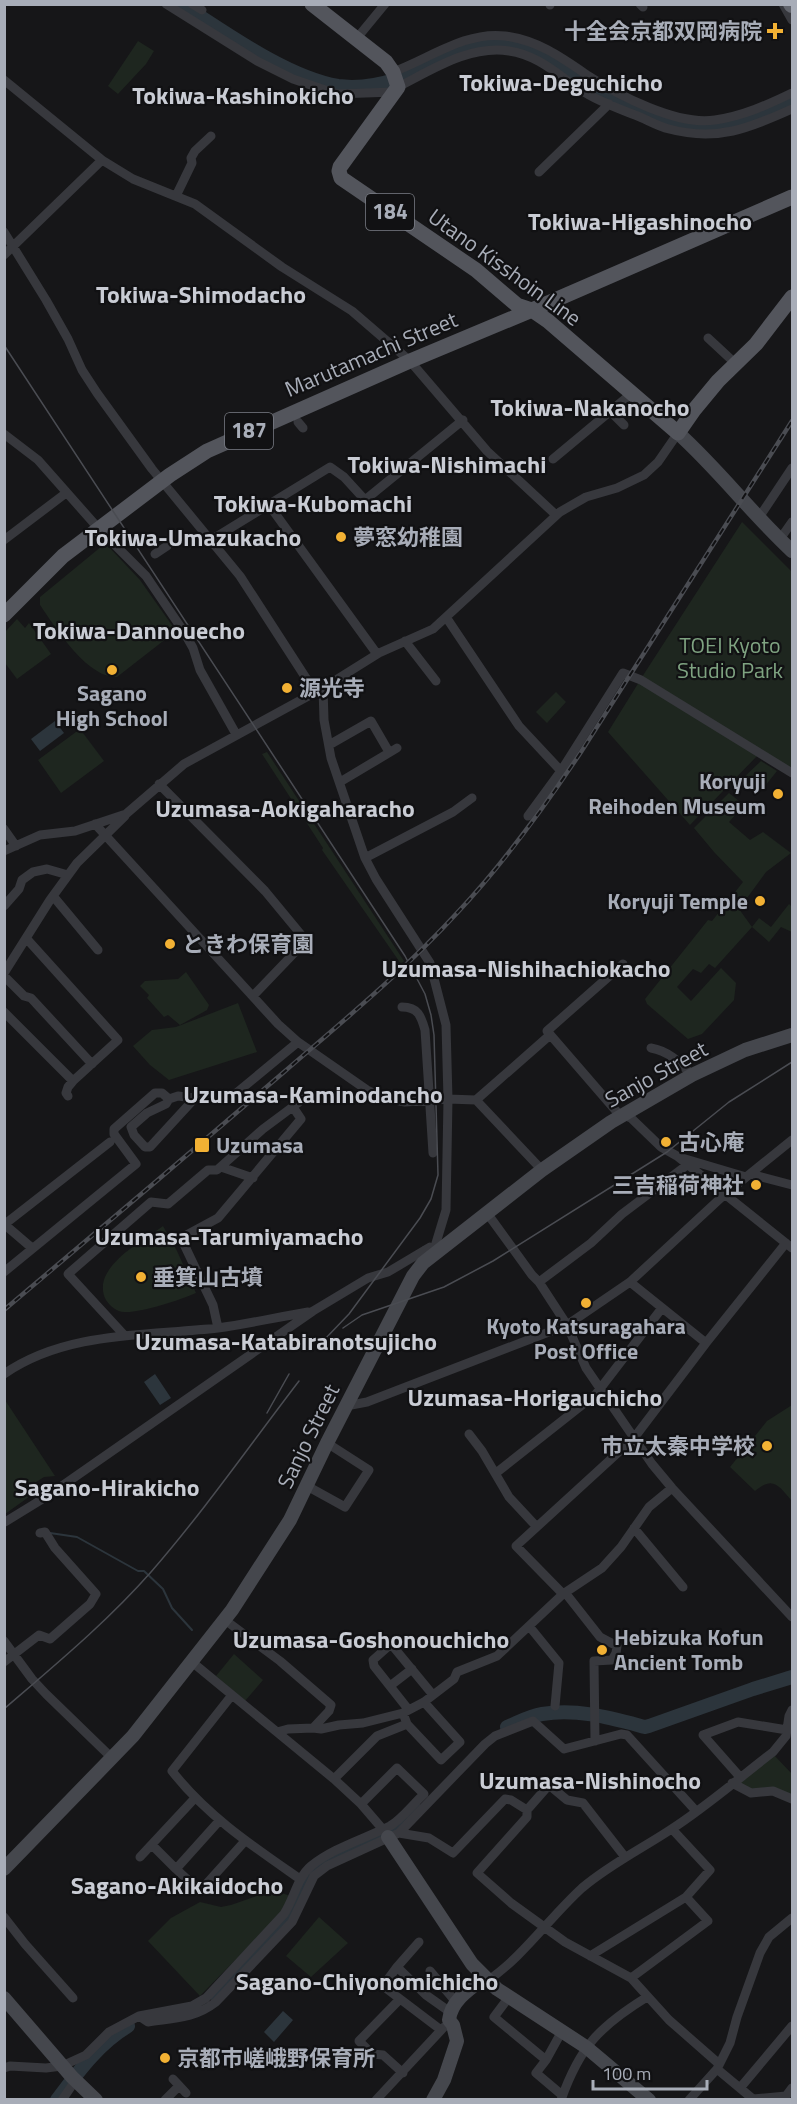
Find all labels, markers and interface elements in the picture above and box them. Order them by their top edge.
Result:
place label: 十全会京都双岡病院 [564,14,762,48]
marker: 十全会京都双岡病院 [766,22,784,40]
district label: Tokiwa-Deguchicho [459,64,663,100]
district label: Tokiwa-Kashinokicho [132,77,354,113]
road number: 184 [366,194,414,230]
street label: Utano Kisshoin Line [421,200,589,334]
district label: Tokiwa-Higashinocho [528,203,752,239]
district label: Tokiwa-Shimodacho [96,276,306,312]
street label: Marutamachi Street [279,302,463,406]
district label: Tokiwa-Nakanocho [490,389,690,425]
road number: 187 [225,413,273,449]
district label: Tokiwa-Nishimachi [347,446,547,482]
district label: Tokiwa-Kubomachi [214,485,412,521]
district label: Tokiwa-Umazukacho [85,519,301,555]
place label: 夢窓幼稚園 [353,520,463,554]
marker: 夢窓幼稚園 [334,530,348,544]
district label: Tokiwa-Dannouecho [33,612,245,648]
park label: TOEI Kyoto Studio Park [677,628,784,687]
marker: Sagano High School [105,663,119,677]
place label: 源光寺 [299,671,365,705]
place label: Sagano High School [56,676,168,735]
marker: 源光寺 [280,681,294,695]
place label: Koryuji Reihoden Museum [588,764,766,823]
marker: Koryuji Reihoden Museum [771,787,785,801]
district label: Uzumasa-Aokigaharacho [155,790,415,826]
place label: Koryuji Temple [607,884,748,918]
marker: Koryuji Temple [753,894,767,908]
place label: ときわ保育園 [182,927,314,961]
marker: ときわ保育園 [163,937,177,951]
district label: Uzumasa-Nishihachiokacho [382,950,670,986]
street label: Sanjo Street [598,1032,714,1116]
district label: Uzumasa-Kaminodancho [183,1076,443,1112]
place label: 古心庵 [678,1125,744,1159]
place label: Uzumasa [216,1128,304,1162]
marker: 古心庵 [659,1135,673,1149]
marker: Uzumasa [193,1136,211,1154]
place label: 三吉稲荷神社 [612,1168,744,1202]
marker: 三吉稲荷神社 [749,1178,763,1192]
district label: Uzumasa-Tarumiyamacho [94,1218,364,1254]
place label: 垂箕山古墳 [153,1260,263,1294]
marker: 垂箕山古墳 [134,1270,148,1284]
marker: Kyoto Katsuragahara Post Office [579,1296,593,1310]
place label: Kyoto Katsuragahara Post Office [486,1309,686,1368]
district label: Uzumasa-Katabiranotsujicho [135,1323,437,1359]
street label: Sanjo Street [268,1378,348,1494]
district label: Uzumasa-Horigauchicho [408,1379,662,1415]
place label: 市立太秦中学校 [601,1429,755,1463]
marker: 市立太秦中学校 [760,1439,774,1453]
district label: Sagano-Hirakicho [14,1469,200,1505]
place label: Hebizuka Kofun Ancient Tomb [614,1620,764,1679]
district label: Uzumasa-Goshonouchicho [233,1621,509,1657]
marker: Hebizuka Kofun Ancient Tomb [595,1643,609,1657]
district label: Uzumasa-Nishinocho [479,1762,701,1798]
district label: Sagano-Akikaidocho [71,1867,283,1903]
district label: Sagano-Chiyonomichicho [236,1963,498,1999]
place label: 京都市嵯峨野保育所 [177,2041,375,2075]
marker: 京都市嵯峨野保育所 [158,2051,172,2065]
scale bar [593,2053,707,2091]
text: 100 m [602,2060,651,2087]

